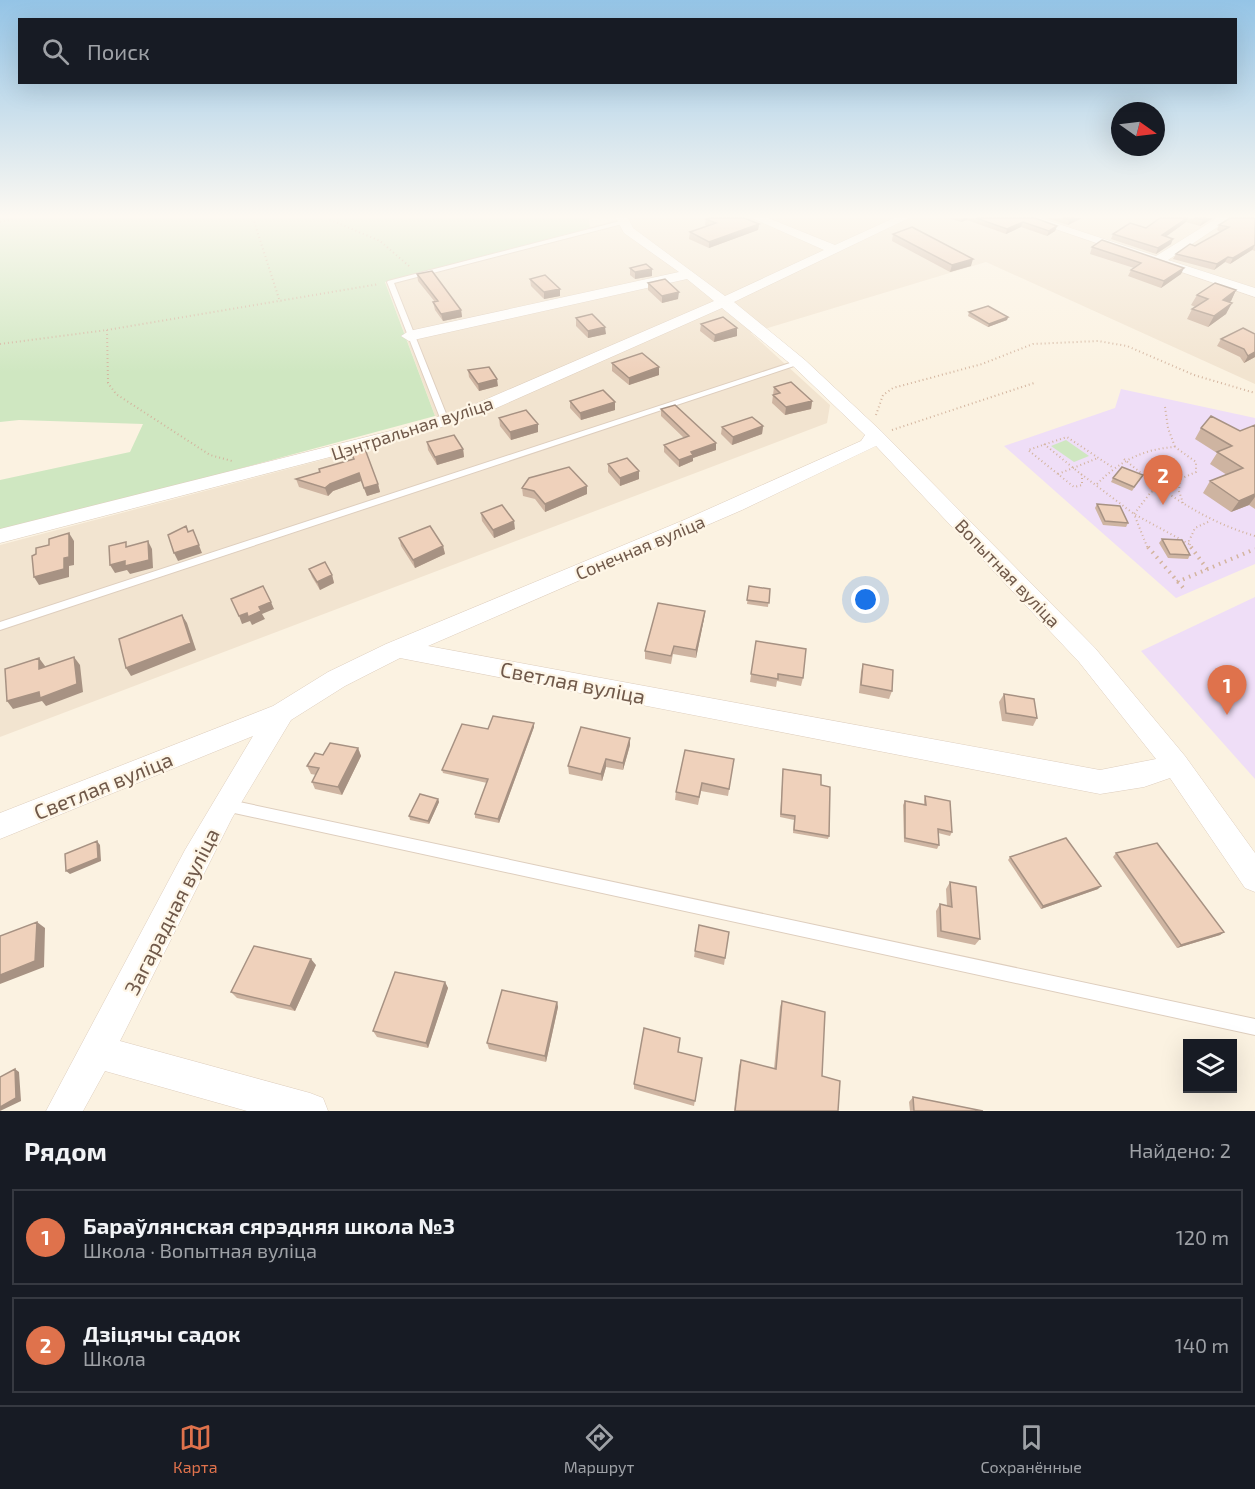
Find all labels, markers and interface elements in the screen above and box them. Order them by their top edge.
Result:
search box [18,18,1237,84]
icon: search [39,35,72,68]
text: Поиск [87,38,150,64]
north arrow [1111,102,1165,156]
street label: Цэнтральная вуліца [328,391,496,465]
pin: 2 [1144,456,1182,505]
street label: Сонечная вуліца [572,510,708,584]
street label: Вопытная вуліца [951,514,1065,632]
your location [851,585,880,614]
street label: Светлая вуліца [498,656,648,709]
pin: 1 [1208,666,1246,715]
street label: Светлая вуліца [30,746,176,825]
street label: Загарадная вуліца [118,824,225,999]
map controls [1183,1039,1237,1093]
button: layers [1183,1039,1237,1093]
text: Рядом [24,1135,107,1166]
text: Найдено: 2 [1129,1138,1231,1162]
text: Бараўлянская сярэдняя школа №3 [83,1212,455,1238]
text: 1 [41,1225,50,1249]
text: 120 m [1176,1225,1229,1249]
text: Школа · Вопытная вуліца [83,1238,317,1262]
text: Дзіцячы садок [83,1320,241,1346]
text: 2 [40,1333,51,1357]
text: 140 m [1175,1333,1229,1357]
text: Школа [83,1346,146,1370]
tab: Карта [173,1421,218,1476]
tab: Маршрут [564,1421,634,1476]
tab: Сохранённые [981,1421,1082,1476]

